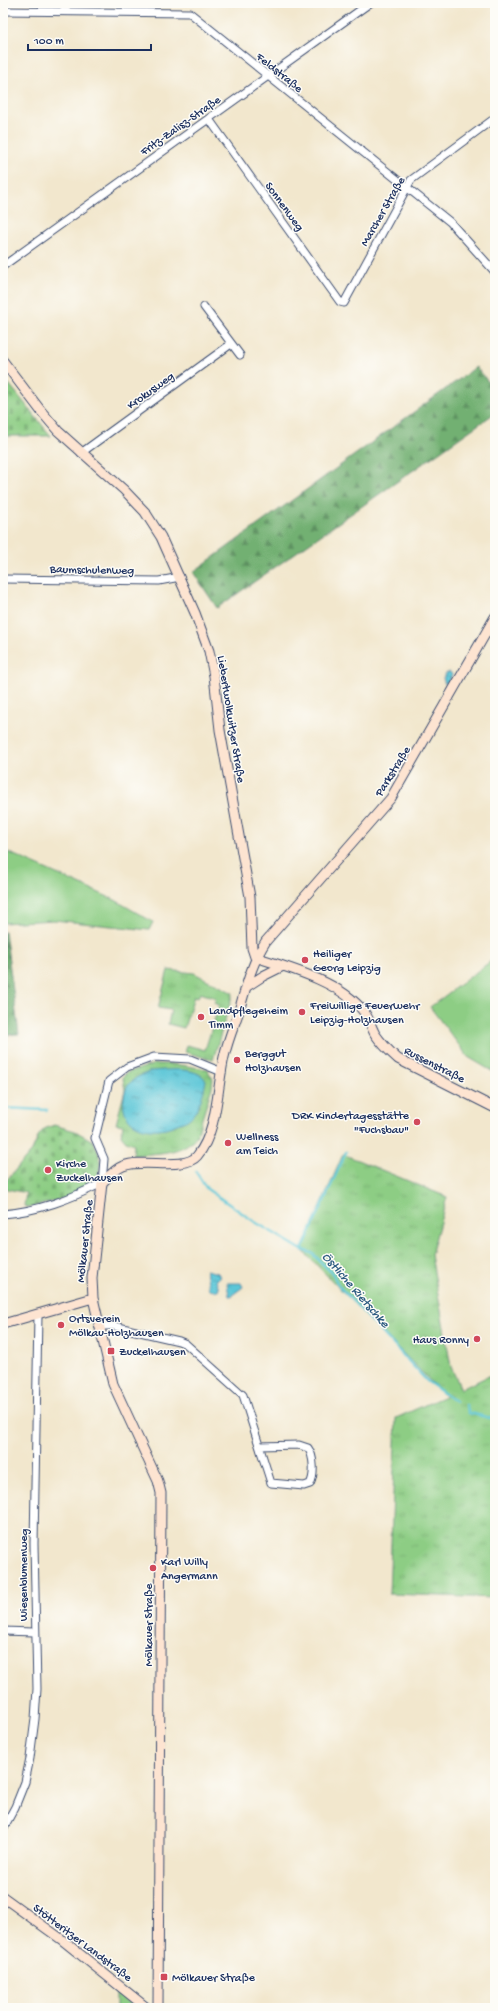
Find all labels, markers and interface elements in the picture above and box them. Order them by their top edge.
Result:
scale bar [28,26,151,52]
text: 100 m [33,35,64,49]
street label: Feldstraße [252,50,305,97]
street label: Fritz-Zalisz-Straße [137,93,225,160]
street label: Marcher Straße [358,174,410,249]
street label: Sonnenweg [261,180,306,235]
street label: Krokusweg [125,370,178,413]
street label: Baumschulenweg [49,563,134,579]
street label: Liebertwolkwitzer Straße [213,655,247,785]
street label: Parkstraße [372,744,415,801]
place label: Heiliger Georg Leipzig [313,948,381,976]
marker: Heiliger Georg Leipzig [300,955,310,965]
place label: Freiwillige Feuerwehr Leipzig-Holzhausen [309,1000,421,1028]
place label: Landpflegeheim Timm [208,1005,288,1033]
marker: Freiwillige Feuerwehr Leipzig-Holzhausen [297,1007,307,1017]
marker: Landpflegeheim Timm [196,1012,206,1022]
street label: Russenstraße [401,1044,468,1087]
place label: Berggut Holzhausen [244,1048,301,1076]
marker: Berggut Holzhausen [232,1055,242,1065]
place label: DRK Kindertagesstätte "Fuchsbau" [291,1110,410,1138]
marker: DRK Kindertagesstätte "Fuchsbau" [412,1117,422,1127]
place label: Wellness am Teich [236,1131,279,1159]
marker: Wellness am Teich [223,1138,233,1148]
place label: Kirche Zuckelhausen [56,1158,123,1186]
marker: Kirche Zuckelhausen [43,1165,53,1175]
street label: Mölkauer Straße [75,1198,97,1283]
water label: Östliche Rietschke [318,1250,393,1332]
place label: Ortsverein Mölkau-Holzhausen [69,1313,164,1341]
marker: Ortsverein Mölkau-Holzhausen [56,1320,66,1330]
place label: Haus Ronny [413,1334,469,1348]
marker: Haus Ronny [472,1334,482,1344]
marker: Zuckelhausen [106,1346,116,1356]
place label: Zuckelhausen [119,1346,186,1360]
street label: Wiesenblumenweg [18,1529,32,1621]
place label: Karl Willy Angermann [161,1556,218,1584]
marker: Karl Willy Angermann [148,1563,158,1573]
street label: Mölkauer Straße [143,1583,157,1667]
street label: Stötteritzer Landstraße [29,1902,135,1986]
marker: Mölkauer Straße [159,1972,169,1982]
place label: Mölkauer Straße [172,1972,256,1986]

